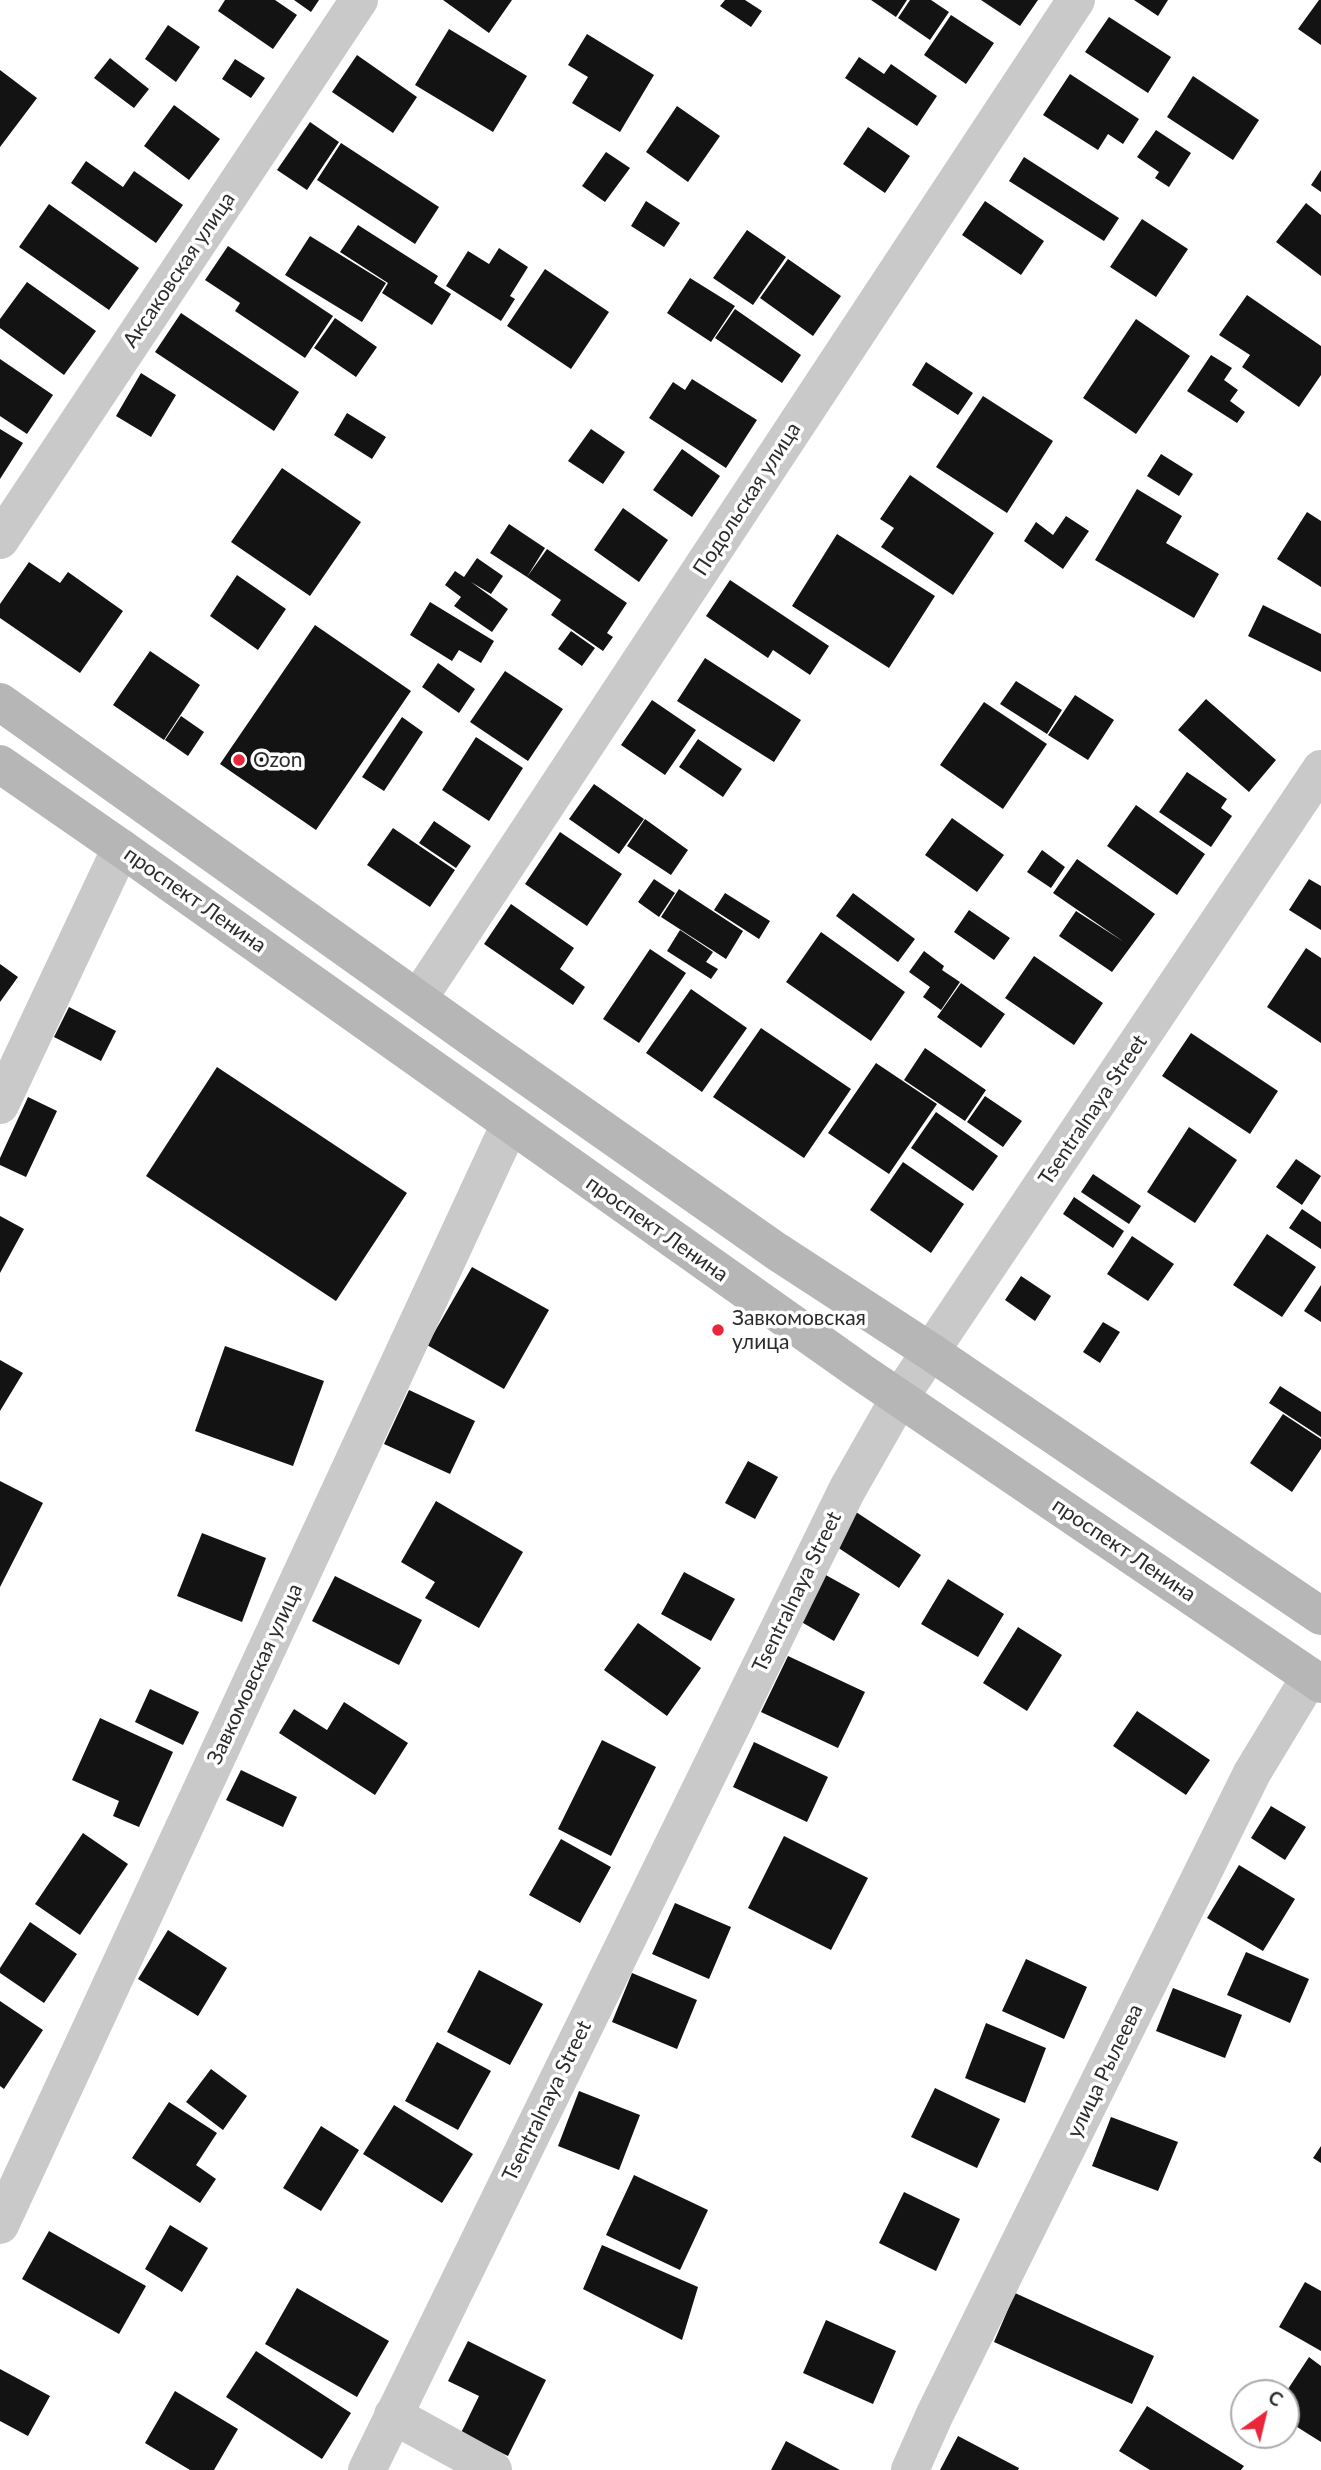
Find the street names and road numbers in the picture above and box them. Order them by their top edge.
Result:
street label: Аксаковская улица [118,187,240,353]
street label: Подольская улица [688,418,806,580]
street label: проспект Ленина [119,842,271,958]
street label: Tsentralnaya Street [1033,1030,1153,1190]
street label: проспект Ленина [581,1171,733,1287]
street label: проспект Ленина [1048,1493,1200,1607]
street label: Tsentralnaya Street [747,1507,847,1677]
street label: Завкомовская улица [202,1580,308,1768]
street label: улица Рылеева [1062,2000,1148,2142]
street label: Tsentralnaya Street [497,2016,597,2186]

